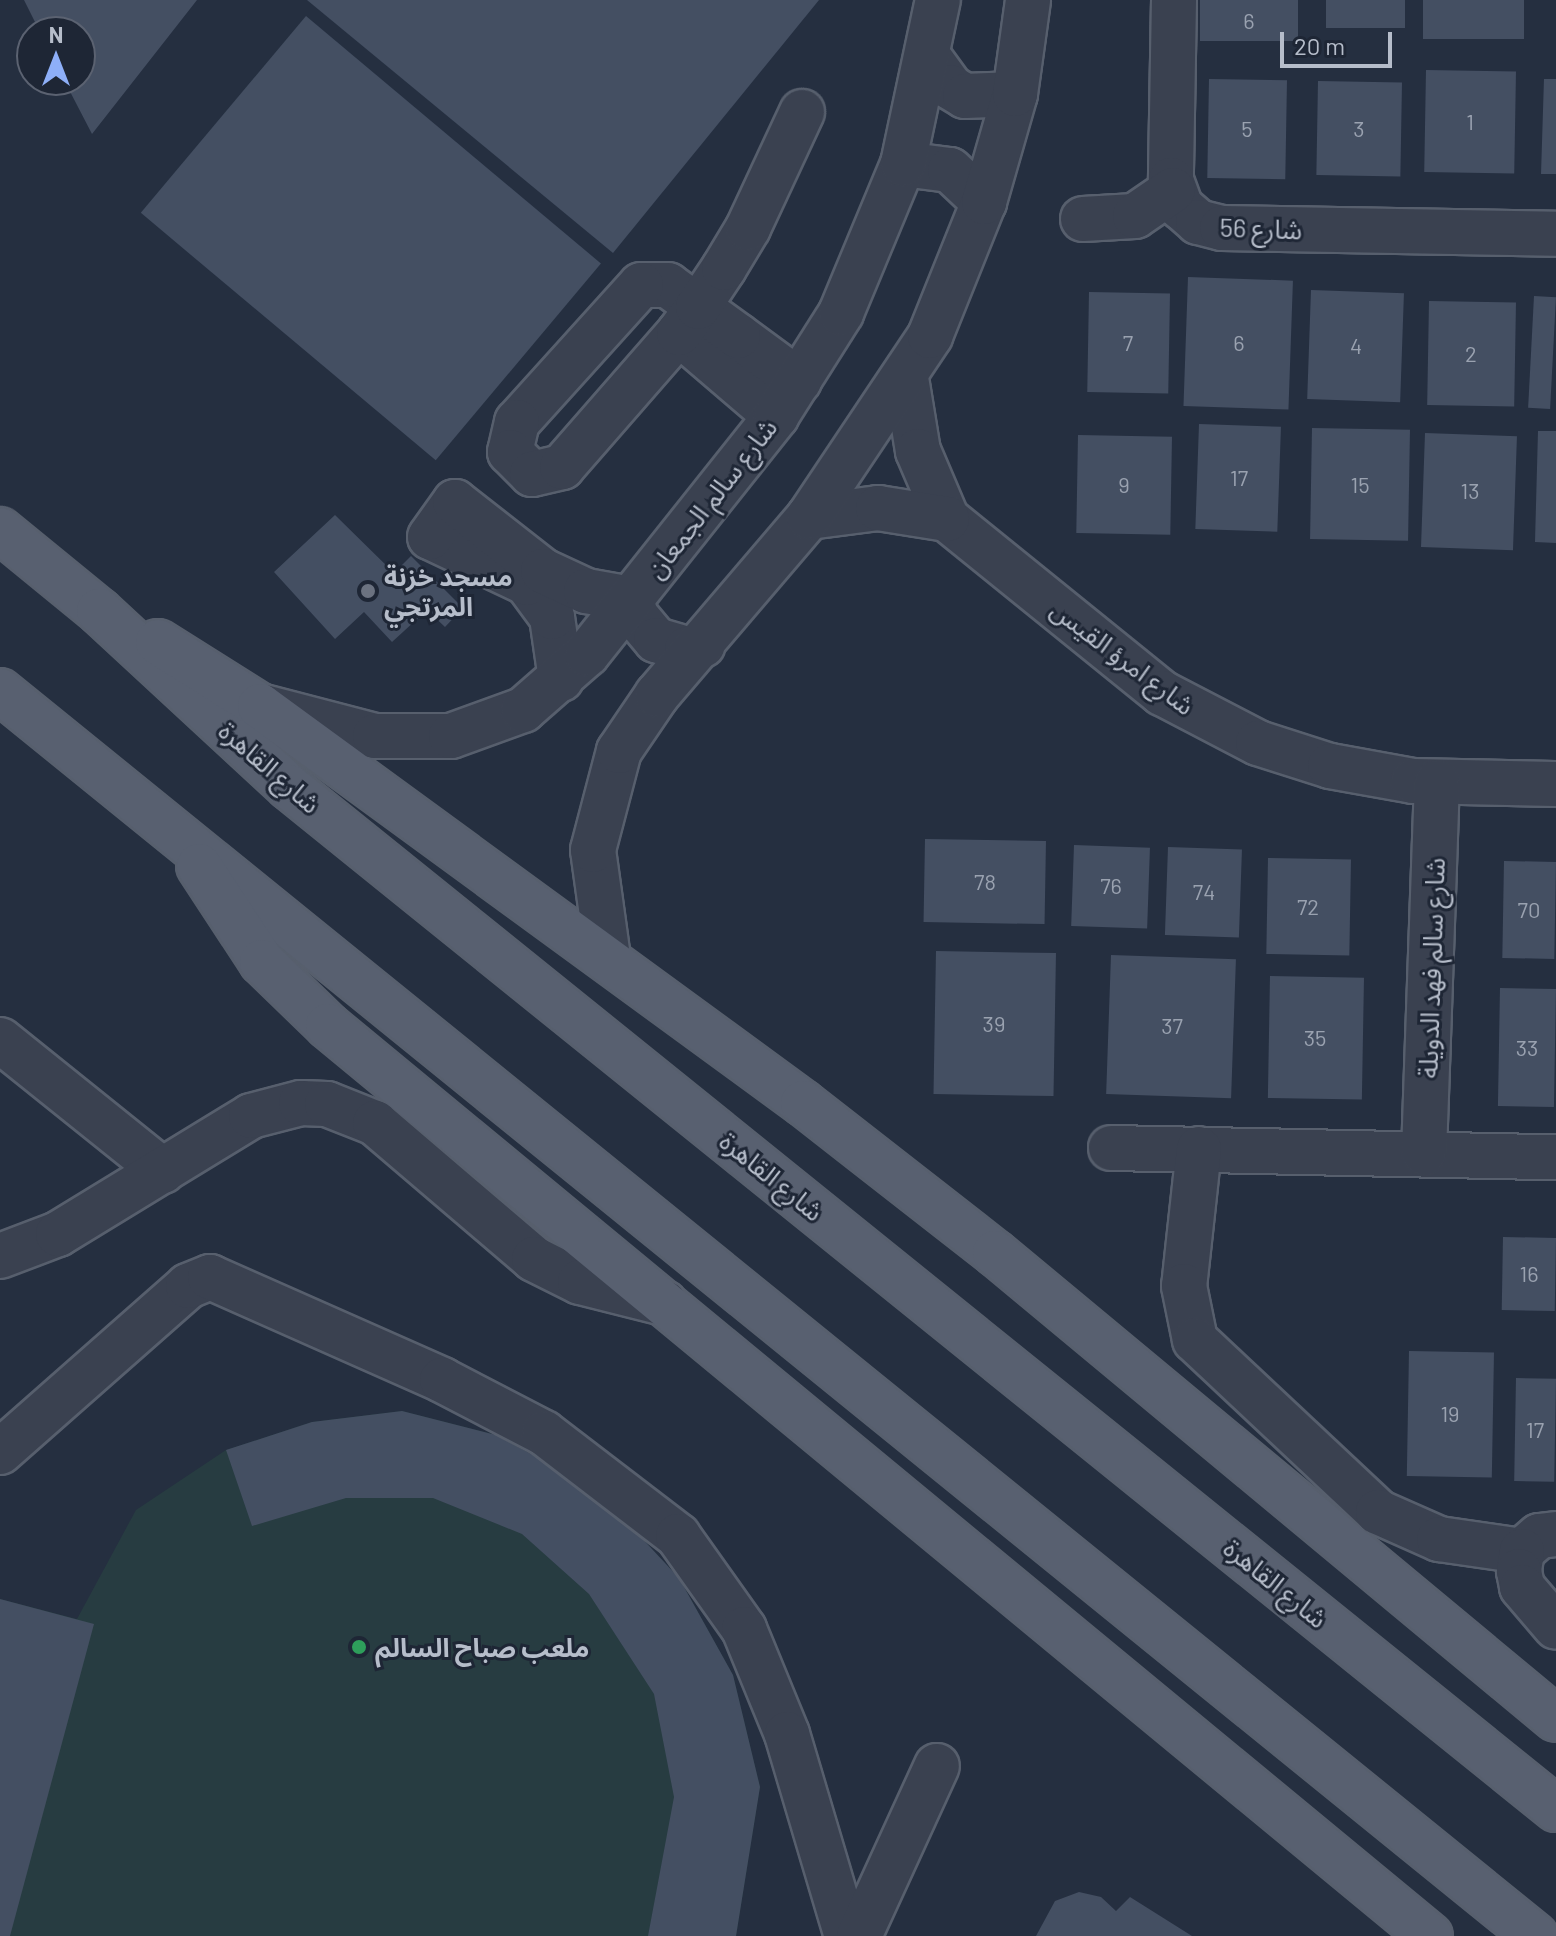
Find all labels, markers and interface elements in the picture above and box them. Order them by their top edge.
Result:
house number: 6 [1243,8,1255,34]
north arrow [16,16,96,96]
scale bar [1284,16,1396,66]
text: N [49,21,63,47]
text: 20 m [1294,31,1345,60]
house number: 1 [1466,109,1474,135]
house number: 5 [1241,116,1253,142]
house number: 3 [1353,116,1365,142]
street label: شارع 56 [1219,211,1303,245]
house number: 7 [1123,330,1133,356]
house number: 6 [1233,330,1245,356]
house number: 4 [1350,333,1362,359]
house number: 2 [1465,341,1477,367]
street label: شارع سالم الجمعان [639,412,783,584]
house number: 17 [1230,465,1248,491]
house number: 9 [1118,472,1130,498]
house number: 15 [1350,472,1370,498]
house number: 13 [1460,478,1480,504]
place label: مسجد خزنة المرتجي [384,560,513,622]
marker: مسجد خزنة المرتجي [359,582,377,600]
street label: شارع امرؤ القيس [1045,593,1201,721]
street label: شارع القاهرة [213,715,327,819]
street label: شارع سالم فهد الدويلة [1412,857,1450,1079]
house number: 78 [974,869,996,895]
house number: 76 [1100,873,1122,899]
house number: 74 [1193,879,1215,905]
house number: 72 [1297,894,1319,920]
house number: 70 [1518,897,1540,923]
house number: 39 [983,1011,1005,1037]
house number: 37 [1161,1013,1183,1039]
house number: 35 [1304,1025,1326,1051]
house number: 33 [1516,1035,1538,1061]
street label: شارع القاهرة [714,1125,830,1227]
house number: 16 [1519,1261,1539,1287]
house number: 19 [1440,1401,1460,1427]
house number: 17 [1526,1417,1544,1443]
street label: شارع القاهرة [1218,1532,1334,1634]
place label: ملعب صباح السالم [375,1631,589,1663]
marker: ملعب صباح السالم [350,1638,368,1656]

